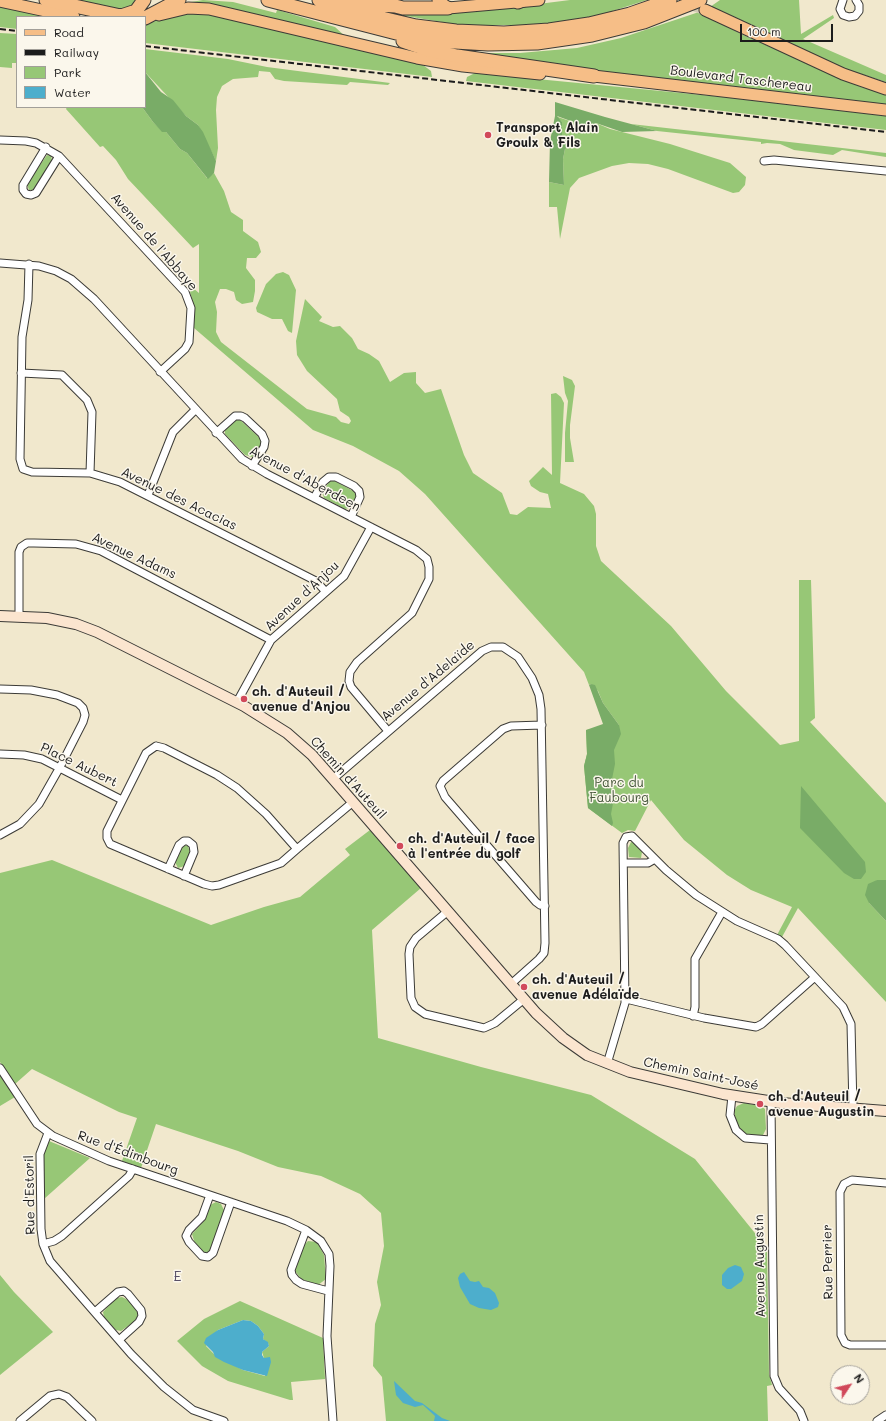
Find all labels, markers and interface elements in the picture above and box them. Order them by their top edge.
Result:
legend [16,16,146,108]
scale bar [742,16,835,42]
text: 100 m [747,23,781,39]
text: Road [54,24,84,40]
text: Railway [54,44,99,60]
street label: Boulevard Taschereau [669,63,813,95]
text: Park [54,64,81,80]
text: Water [54,84,91,100]
place label: Transport Alain Groulx & Fils [496,120,598,151]
marker: Transport Alain Groulx & Fils [483,130,493,140]
street label: Avenue de l'Abbaye [107,190,201,294]
street label: Avenue d'Aberdeen [247,443,363,515]
street label: Avenue des Acacias [119,464,239,534]
street label: Avenue Adams [89,530,179,582]
street label: Avenue d'Anjou [262,558,342,634]
street label: Avenue d'Adelaïde [378,637,478,725]
place label: ch. d'Auteuil / avenue d'Anjou [252,684,351,715]
marker: ch. d'Auteuil / avenue d'Anjou [239,694,249,704]
street label: Chemin d'Auteuil [307,734,389,822]
street label: Place Aubert [38,740,120,790]
park label: Parc du Faubourg [589,775,649,806]
place label: ch. d'Auteuil / face à l'entrée du golf [408,831,535,862]
marker: ch. d'Auteuil / face à l'entrée du golf [395,841,405,851]
place label: ch. d'Auteuil / avenue Adélaïde [532,972,639,1003]
marker: ch. d'Auteuil / avenue Adélaïde [519,982,529,992]
street label: Chemin Saint-José [642,1054,760,1094]
place label: ch. d'Auteuil / avenue Augustin [768,1089,874,1120]
marker: ch. d'Auteuil / avenue Augustin [755,1099,765,1109]
street label: Rue d'Édimbourg [76,1128,180,1178]
street label: Rue d'Estoril [22,1155,38,1235]
street label: Avenue Augustin [751,1214,769,1318]
street label: Rue Perrier [820,1224,836,1300]
district label: E [173,1269,183,1285]
north arrow [830,1365,870,1405]
text: N [851,1371,868,1386]

